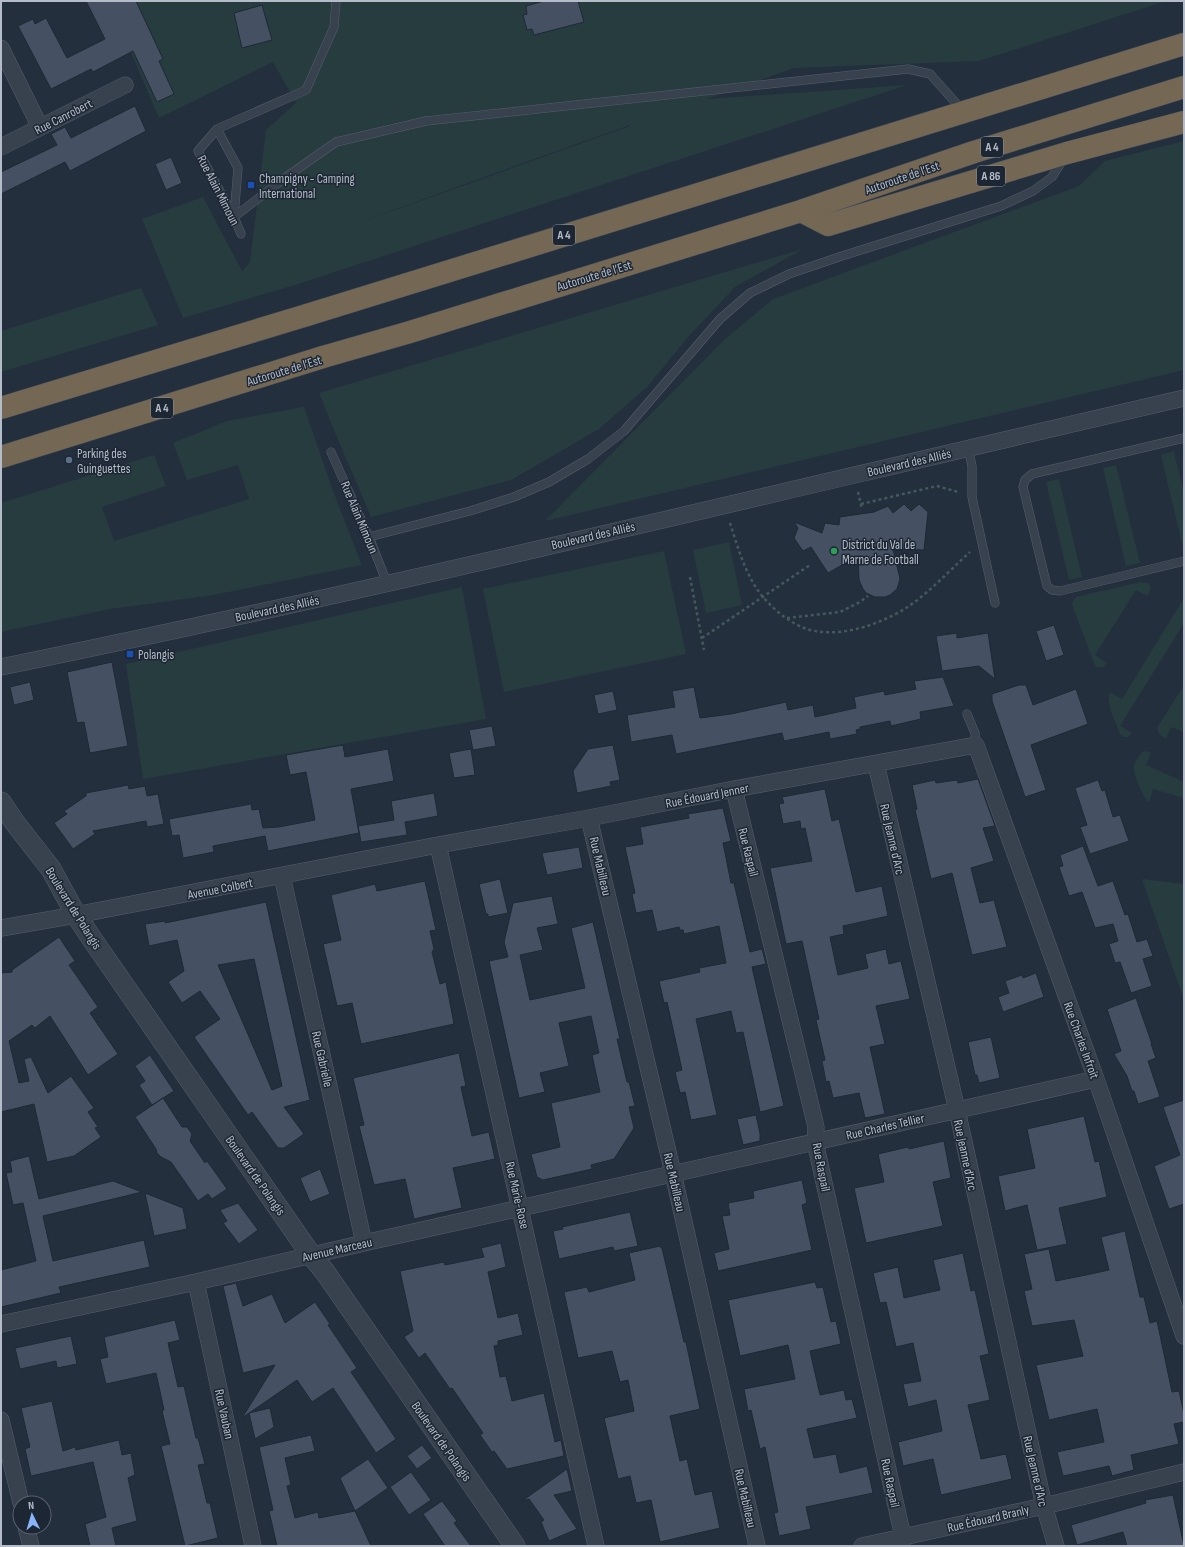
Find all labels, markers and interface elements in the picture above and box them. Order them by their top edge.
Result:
street label: Rue Canrobert [32,95,95,138]
road number: A 4 [981,137,1003,157]
street label: Rue Alain Mimoun [194,153,243,228]
street label: Autoroute de l’Est [862,158,941,198]
road number: A 86 [977,166,1005,186]
place label: Champigny - Camping International [259,171,355,202]
marker: Champigny - Camping International [246,180,256,190]
road number: A 4 [553,225,575,245]
street label: Autoroute de l’Est [554,257,634,295]
street label: Autoroute de l’Est [244,352,324,390]
road number: A 4 [151,398,173,418]
street label: Boulevard des Alliés [866,445,953,480]
place label: Parking des Guinguettes [77,446,131,477]
marker: Parking des Guinguettes [64,455,74,465]
street label: Rue Alain Mimoun [337,479,381,556]
street label: Boulevard des Alliés [550,518,637,553]
place label: District du Val de Marne de Football [842,537,919,568]
marker: District du Val de Marne de Football [829,546,839,556]
street label: Boulevard des Alliés [234,592,321,626]
place label: Polangis [138,647,174,663]
marker: Polangis [125,649,135,659]
street label: Rue Édouard Jenner [664,780,750,812]
street label: Rue Jeanne d'Arc [876,802,908,876]
street label: Rue Raspail [734,826,762,878]
street label: Rue Mabilleau [586,835,615,897]
street label: Boulevard de Polangis [41,864,105,953]
street label: Avenue Colbert [185,875,254,903]
street label: Rue Charles Infroit [1060,1000,1102,1081]
street label: Rue Gabrielle [308,1030,336,1089]
street label: Rue Charles Tellier [845,1110,926,1144]
street label: Rue Jeanne d'Arc [950,1118,980,1192]
street label: Boulevard de Polangis [222,1133,289,1219]
street label: Rue Raspail [808,1141,834,1193]
street label: Rue Mabilleau [660,1151,689,1213]
street label: Rue Marie-Rose [501,1160,533,1231]
street label: Avenue Marceau [300,1234,374,1266]
street label: Rue Vauban [211,1388,237,1441]
street label: Boulevard de Polangis [408,1399,475,1485]
street label: Rue Jeanne d'Arc [1019,1434,1051,1508]
street label: Rue Raspail [877,1457,903,1509]
street label: Rue Mabilleau [731,1467,760,1529]
north arrow [12,1495,52,1535]
text: N [28,1499,35,1512]
street label: Rue Édouard Branly [946,1502,1031,1536]

